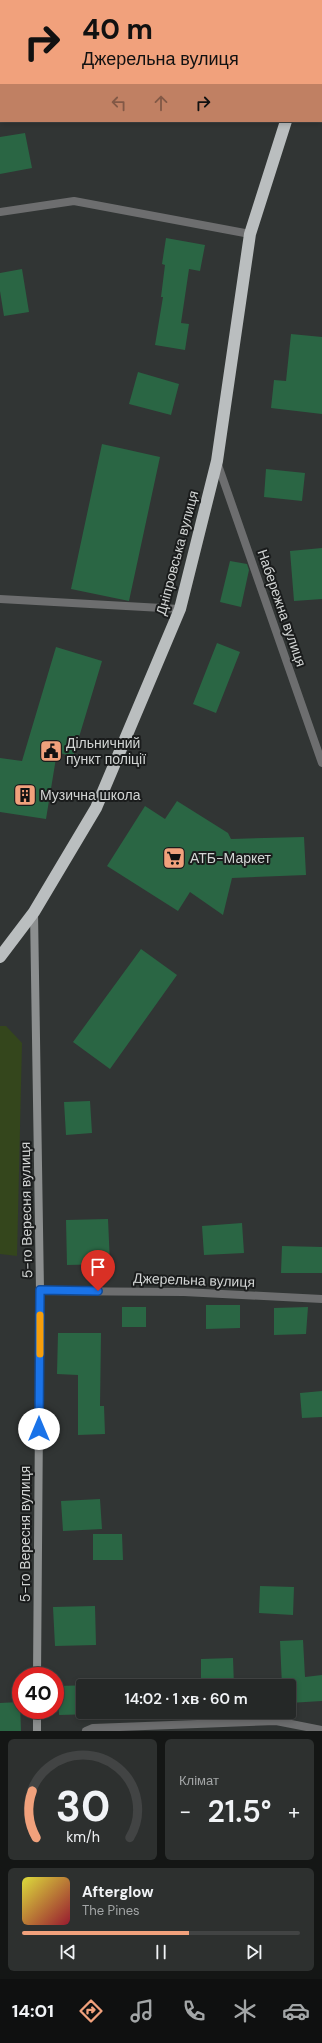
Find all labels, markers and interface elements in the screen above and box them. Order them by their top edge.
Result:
text: 40 m [82,11,153,48]
icon: right [16,16,68,68]
text: Джерельна вулиця [82,47,239,71]
icon: left [108,92,130,114]
icon: ahead [150,92,172,114]
icon: right [192,92,214,114]
street label: Дніпровська вулиця [152,489,202,617]
street label: Набережна вулиця [253,547,311,669]
place label: Дільничний пункт поліції [66,734,146,768]
public building icon: Дільничний пункт поліції [38,738,64,764]
building icon: Музична школа [12,782,38,808]
place label: Музична школа [40,786,141,804]
supermarket icon: АТБ-Маркет [161,845,187,871]
place label: АТБ-Маркет [190,849,272,867]
street label: 5-го Вересня вулиця [16,1142,36,1278]
pin [81,1250,115,1291]
icon: arrive [87,1256,109,1278]
street label: Джерельна вулиця [133,1269,255,1291]
position arrow [18,1408,60,1450]
street label: 5-го Вересня вулиця [16,1466,34,1602]
speed limit sign: 40 [12,1667,64,1719]
text: 14:02 · 1 хв · 60 m [124,1689,248,1709]
text: Клімат [179,1772,219,1789]
text: 30 [55,1779,110,1833]
text: 21.5° [207,1792,272,1831]
text: − [179,1797,191,1826]
text: + [288,1797,300,1826]
text: km/h [66,1827,99,1845]
text: Afterglow [82,1882,154,1902]
text: The Pines [82,1902,140,1919]
icon: previous [57,1941,79,1963]
icon: pause [150,1941,172,1963]
icon: next [243,1941,265,1963]
icon: directions [77,1997,105,2025]
icon: music [128,1997,156,2025]
icon: phone [180,1997,208,2025]
icon: climate [231,1997,259,2025]
icon: car [282,1997,310,2025]
text: 14:01 [12,1999,54,2023]

